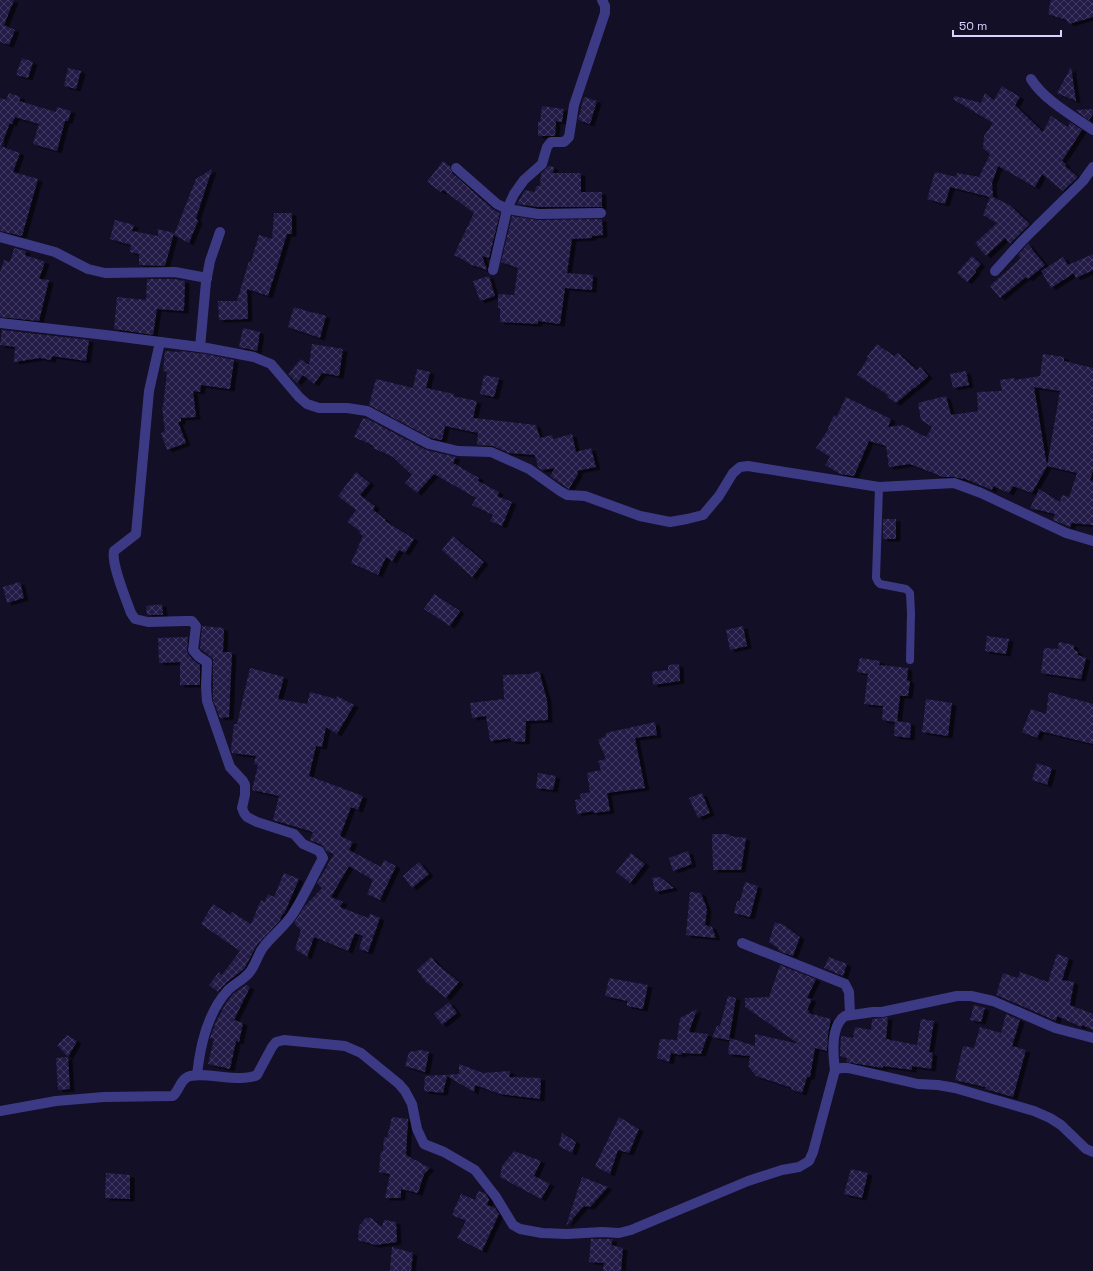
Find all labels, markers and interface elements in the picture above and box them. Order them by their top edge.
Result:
scale bar [953,12,1061,38]
text: 50 m [959,18,987,34]

